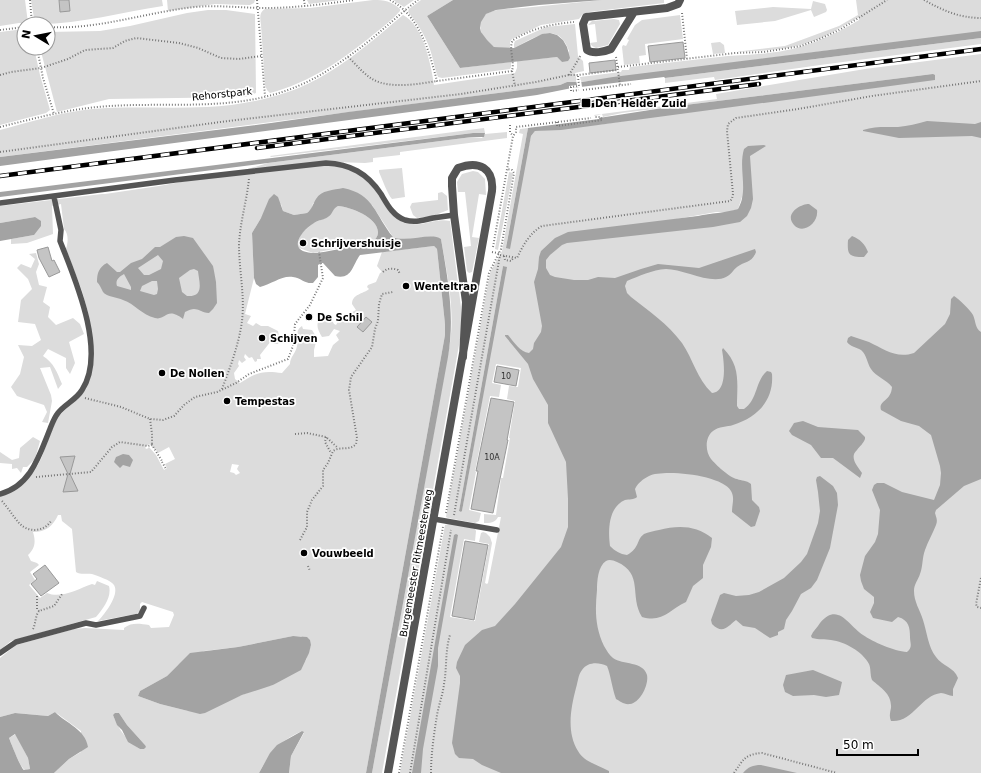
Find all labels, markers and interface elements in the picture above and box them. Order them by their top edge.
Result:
north arrow [16,16,56,56]
text: N [19,29,34,40]
street label: Rehorstpark [191,85,253,103]
marker: Den Helder Zuid [580,97,592,109]
place label: Den Helder Zuid [595,98,687,109]
marker: Schrijvershuisje [298,238,308,248]
place label: Schrijvershuisje [311,238,401,249]
marker: Wenteltrap [401,281,411,291]
place label: Wenteltrap [414,281,477,292]
marker: De Schil [304,312,314,322]
place label: De Schil [317,312,363,323]
marker: Schijven [257,333,267,343]
place label: Schijven [270,333,318,344]
marker: De Nollen [157,368,167,378]
place label: De Nollen [170,368,225,379]
house number: 10 [501,372,511,381]
marker: Tempestas [222,396,232,406]
place label: Tempestas [235,396,295,407]
house number: 10A [484,453,500,462]
street label: Burgemeester Ritmeesterweg [398,488,434,638]
marker: Vouwbeeld [299,548,309,558]
place label: Vouwbeeld [312,548,374,559]
scale bar [837,731,918,757]
text: 50 m [843,738,874,752]

